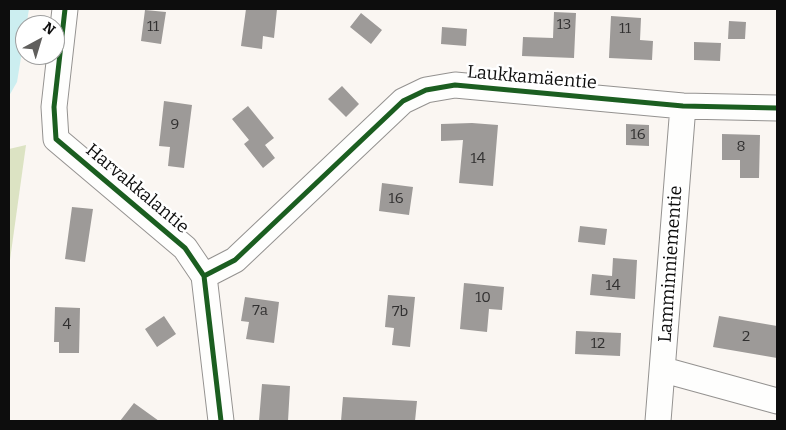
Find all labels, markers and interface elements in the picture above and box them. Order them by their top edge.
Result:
north arrow [15,15,65,65]
house number: 13 [557,16,571,34]
house number: 11 [147,18,159,36]
text: N [40,19,59,39]
house number: 11 [619,20,631,38]
street label: Laukkamäentie [466,62,598,94]
house number: 9 [171,116,179,134]
house number: 16 [631,126,645,144]
house number: 8 [736,138,746,156]
street label: Harvakkalantie [81,139,193,239]
house number: 14 [471,150,485,168]
street label: Lamminniementie [655,185,687,343]
house number: 16 [389,190,403,208]
house number: 14 [606,277,620,295]
house number: 10 [475,289,491,307]
house number: 7a [252,302,268,320]
house number: 7b [392,303,408,321]
house number: 4 [63,316,71,334]
house number: 2 [742,328,750,346]
house number: 12 [591,335,605,353]

